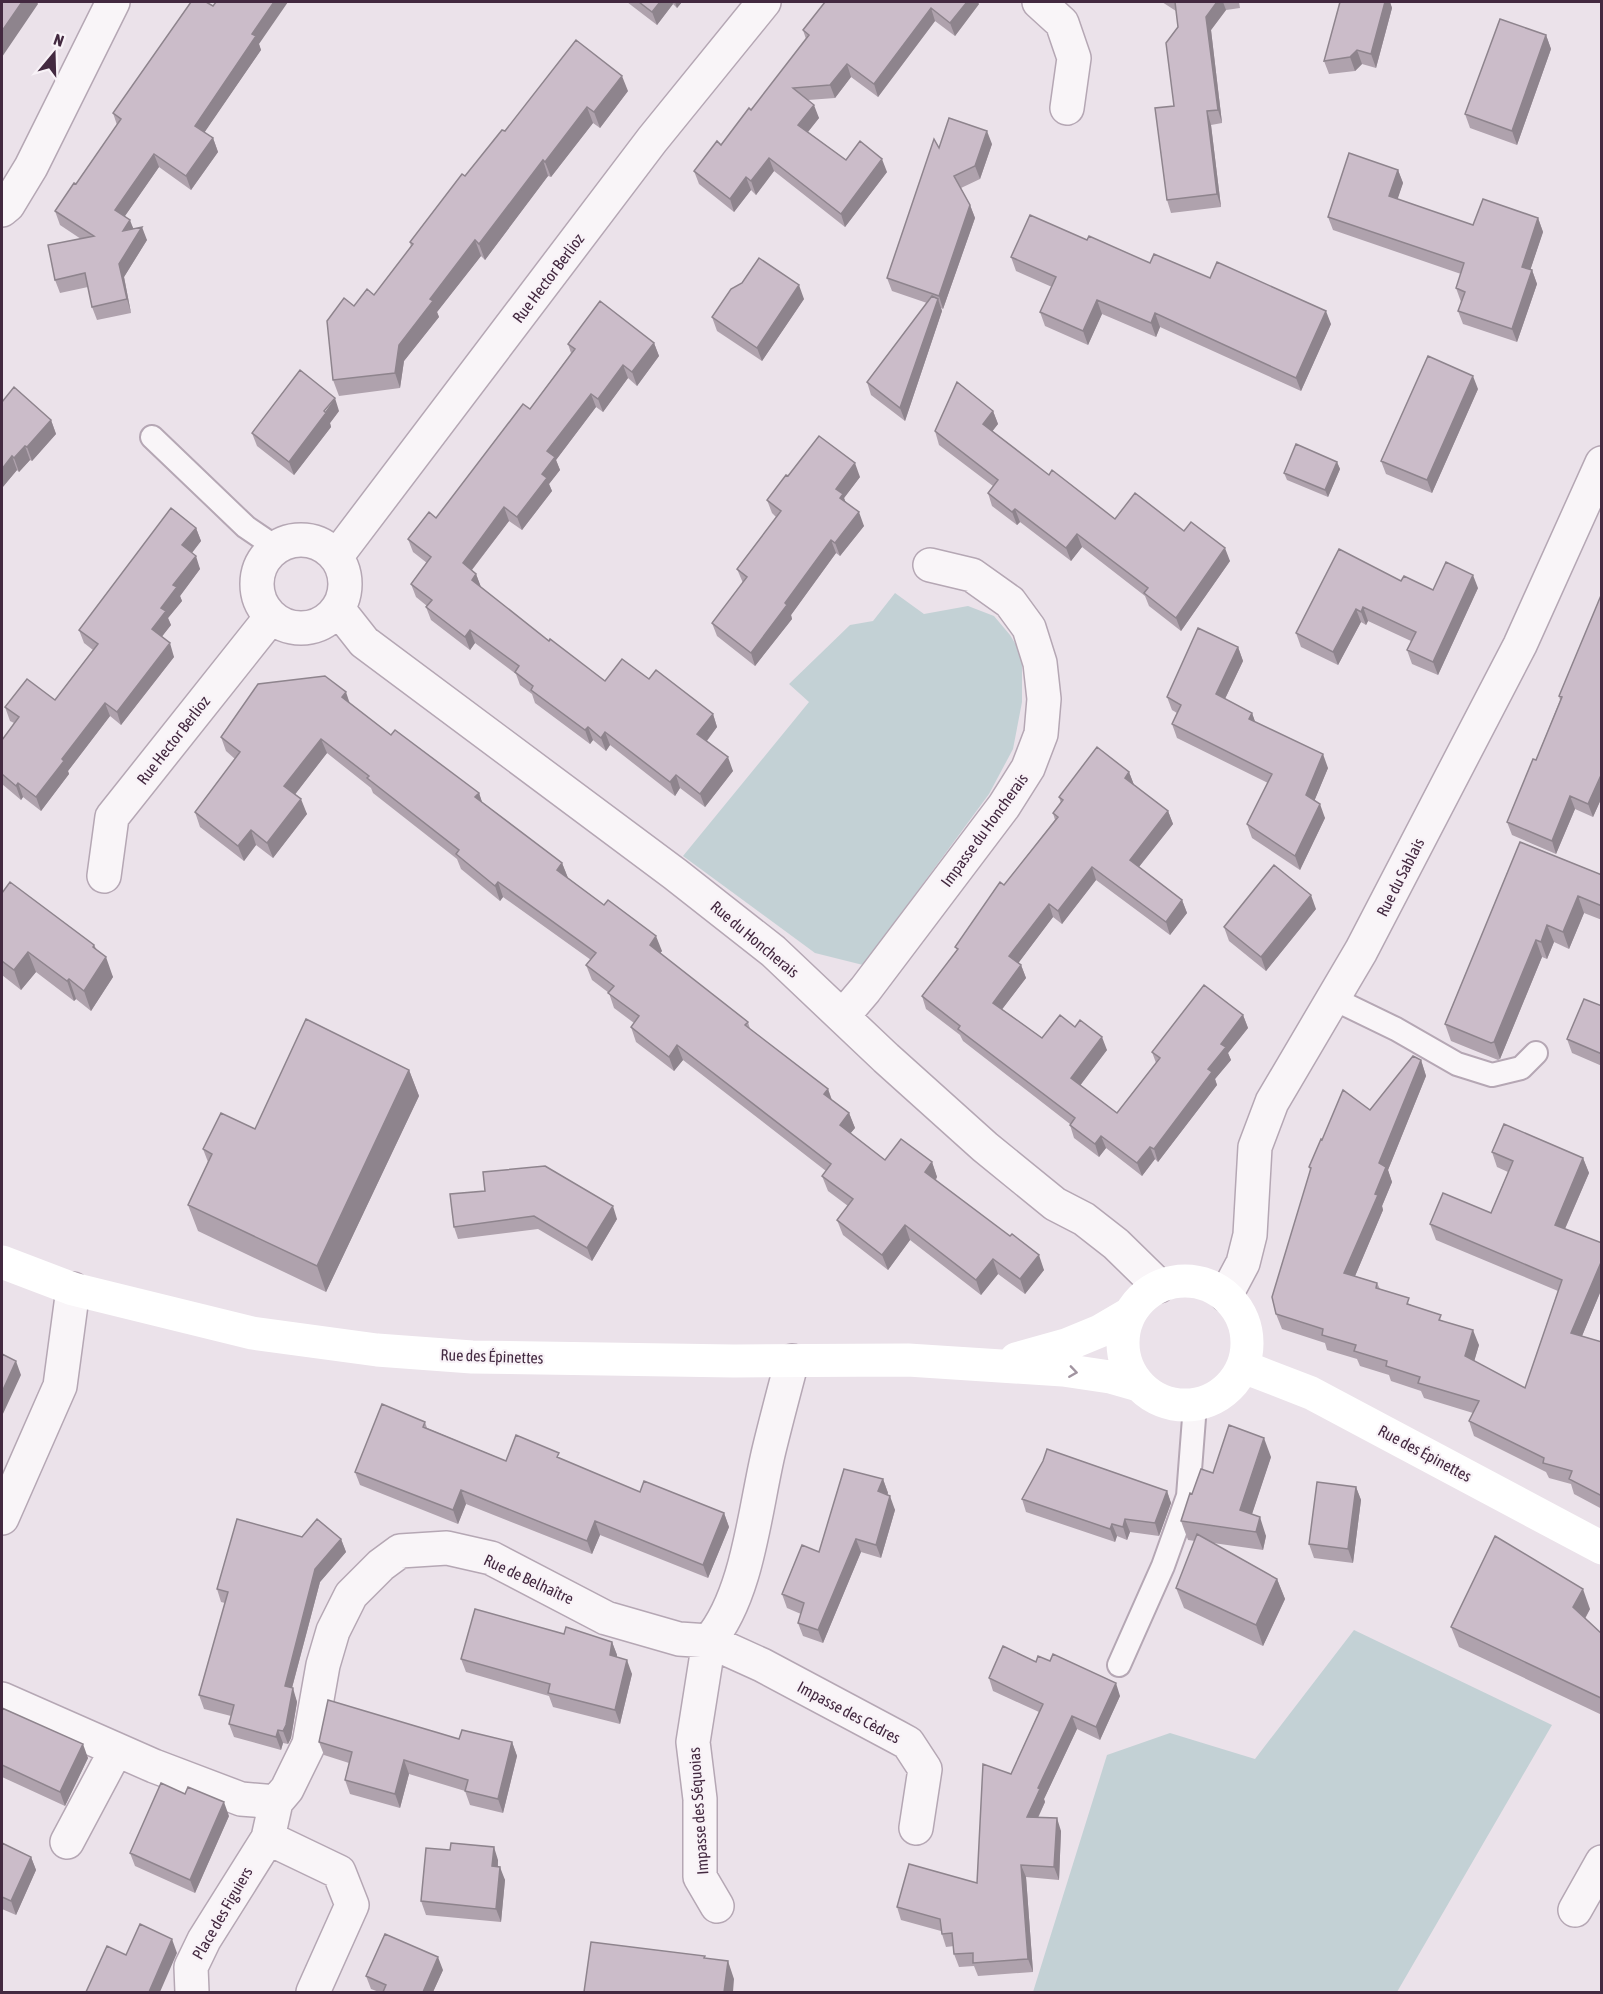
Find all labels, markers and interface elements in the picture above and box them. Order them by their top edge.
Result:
north arrow [24,24,84,84]
text: N [51,30,66,50]
street label: Rue Hector Berlioz [509,230,588,326]
street label: Rue Hector Berlioz [133,692,213,788]
street label: Impasse du Honcherais [937,770,1032,891]
street label: Rue du Sablais [1373,835,1428,919]
street label: Rue du Honcherais [707,897,803,981]
street label: Rue des Épinettes [440,1345,544,1368]
one-way arrow [1069,1365,1078,1377]
street label: Rue des Épinettes [1375,1421,1475,1486]
street label: Rue de Belhaître [481,1550,577,1608]
street label: Impasse des Cèdres [794,1677,904,1748]
street label: Impasse des Séquoias [685,1746,712,1875]
street label: Place des Figuiers [188,1863,257,1963]

